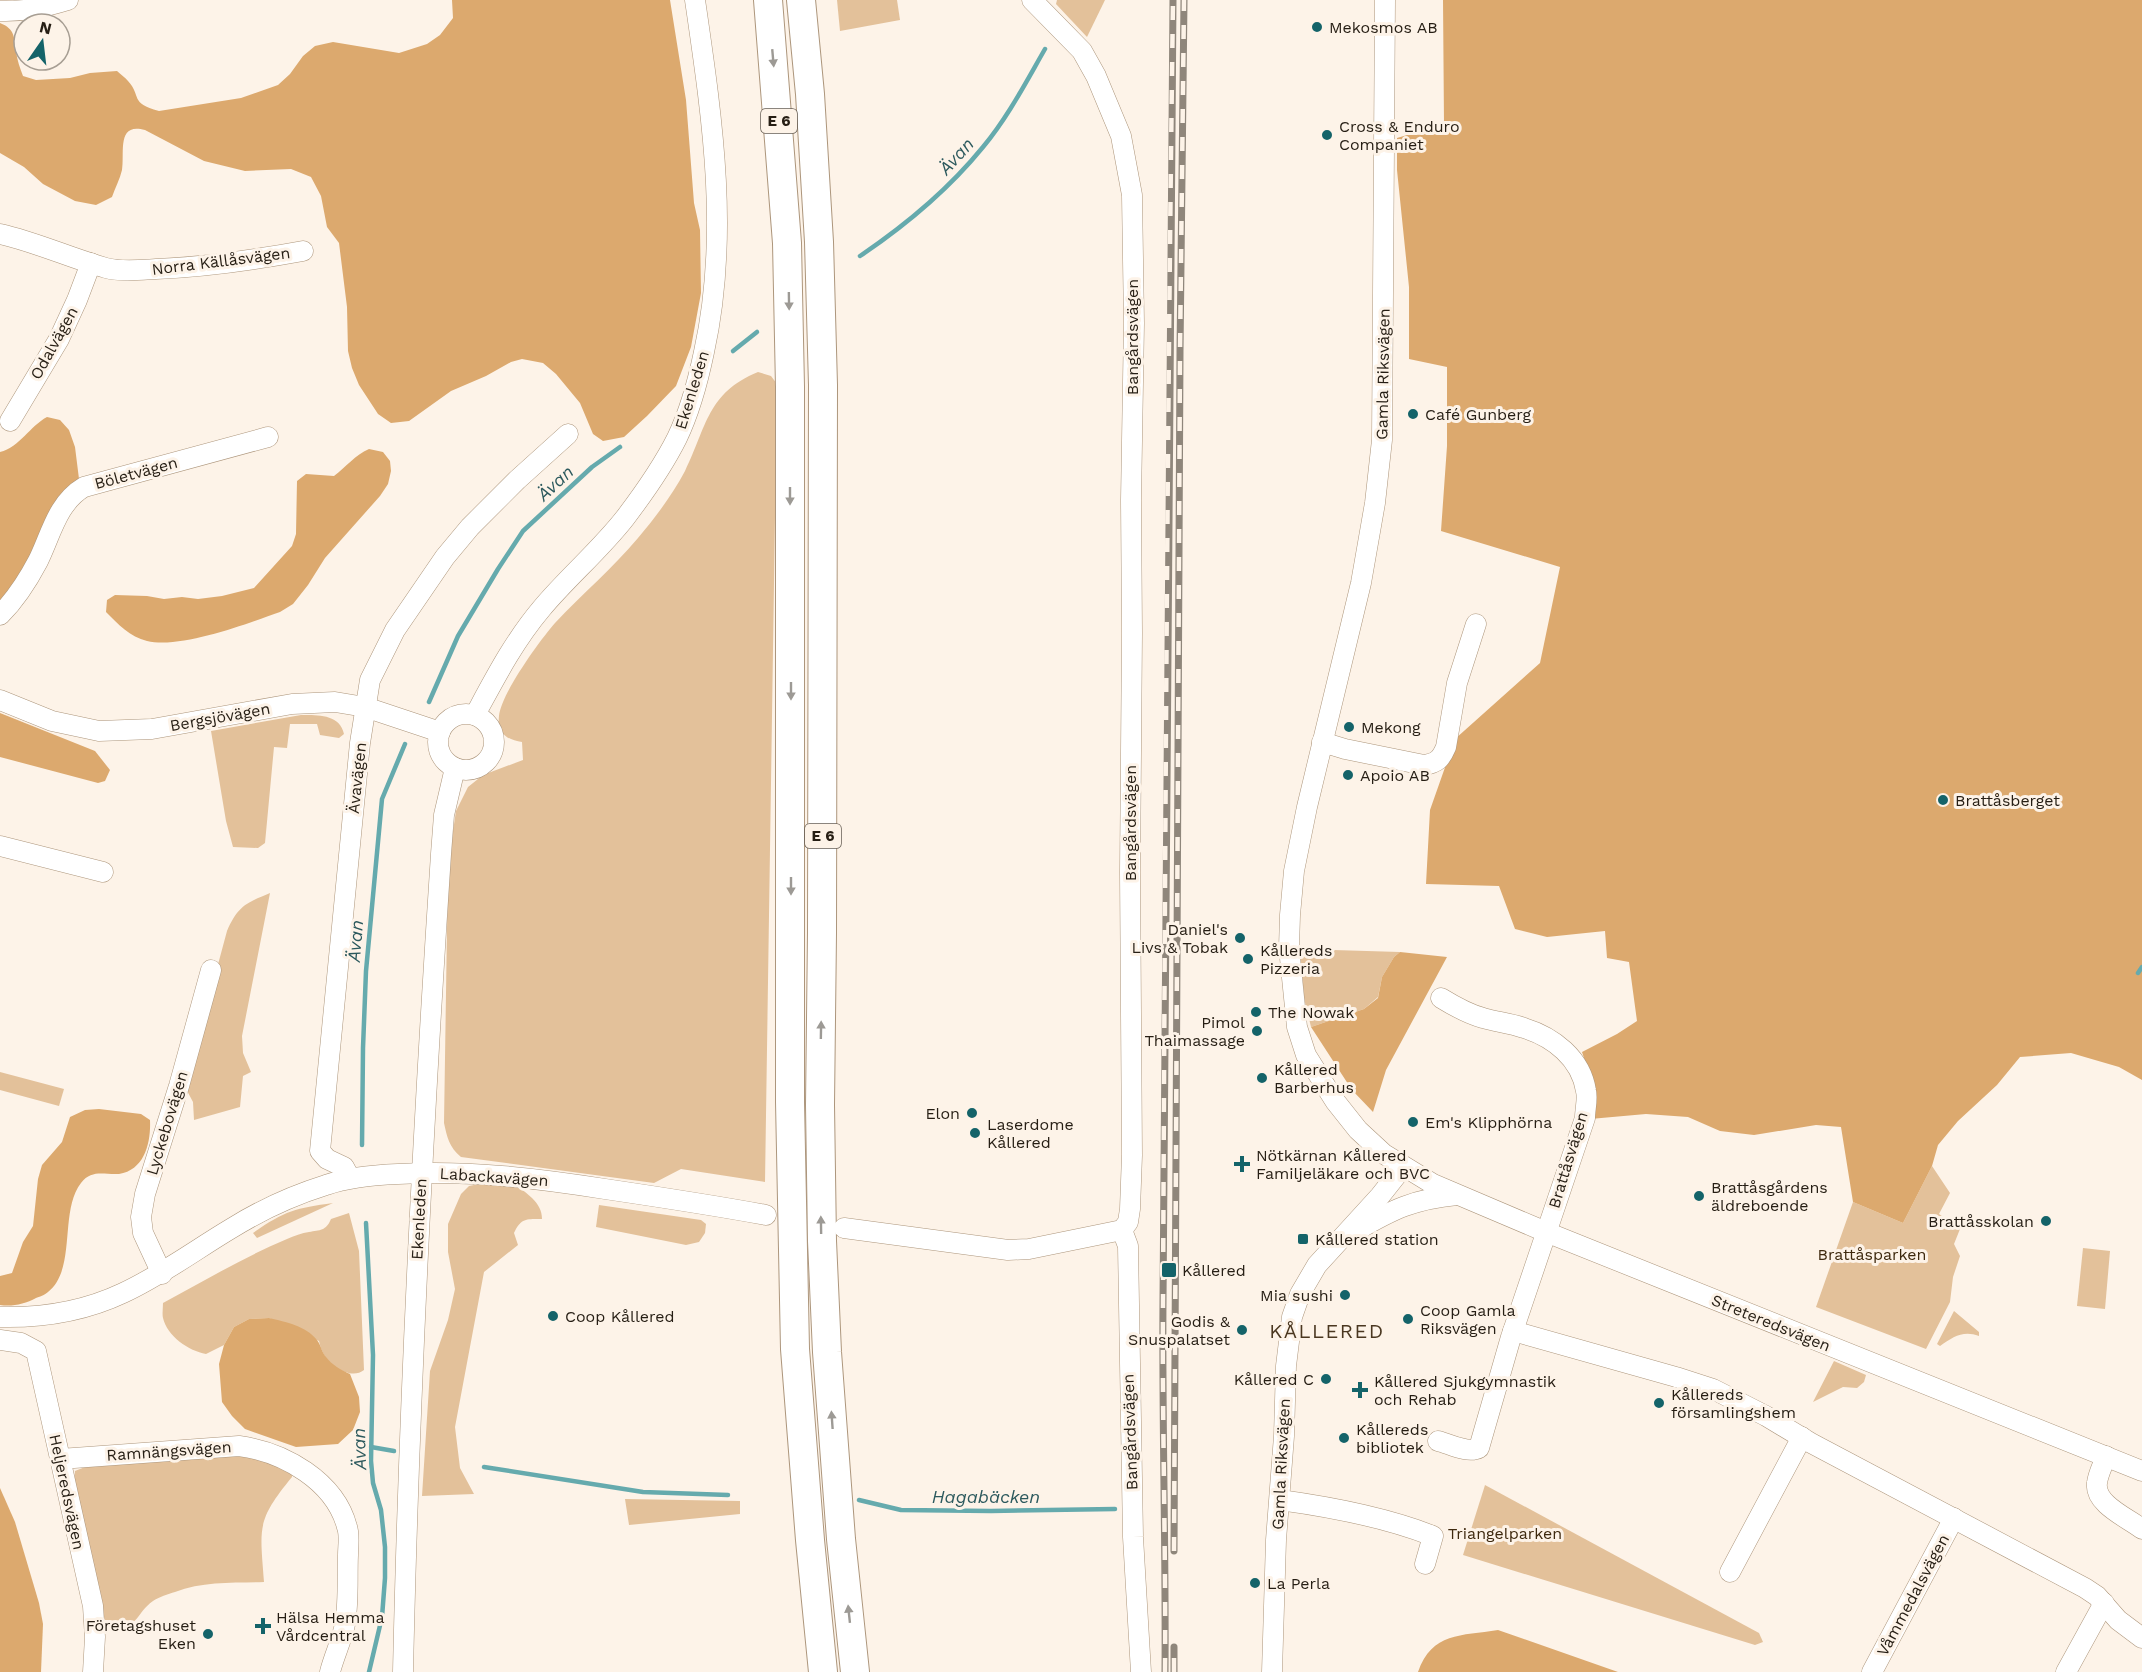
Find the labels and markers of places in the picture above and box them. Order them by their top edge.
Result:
place label: Mekosmos AB [1329,18,1438,37]
marker: Mekosmos AB [1310,20,1324,34]
place label: Cross & Enduro Companiet [1339,117,1459,154]
marker: Cross & Enduro Companiet [1320,128,1334,142]
place label: Café Gunberg [1425,405,1531,424]
marker: Café Gunberg [1406,407,1420,421]
place label: Mekong [1361,718,1421,737]
marker: Mekong [1342,720,1356,734]
place label: Apoio AB [1360,766,1430,785]
marker: Apoio AB [1341,768,1355,782]
place label: Brattåsberget [1955,791,2060,810]
marker: Brattåsberget [1936,793,1950,807]
place label: Daniel's Livs & Tobak [1132,920,1228,957]
marker: Daniel's Livs & Tobak [1233,931,1247,945]
place label: Kållereds Pizzeria [1260,941,1332,978]
marker: Kållereds Pizzeria [1241,952,1255,966]
place label: The Nowak [1268,1003,1354,1022]
marker: The Nowak [1249,1005,1263,1019]
place label: Pimol Thaimassage [1144,1013,1245,1050]
marker: Pimol Thaimassage [1250,1024,1264,1038]
place label: Kållered Barberhus [1274,1060,1354,1097]
marker: Kållered Barberhus [1255,1071,1269,1085]
place label: Elon [925,1104,960,1123]
marker: Elon [965,1106,979,1120]
place label: Em's Klipphörna [1425,1113,1552,1132]
place label: Laserdome Kållered [987,1115,1074,1152]
marker: Em's Klipphörna [1406,1115,1420,1129]
marker: Laserdome Kållered [968,1126,982,1140]
place label: Nötkärnan Kållered Familjeläkare och BVC [1256,1146,1430,1183]
marker: Nötkärnan Kållered Familjeläkare och BVC [1233,1155,1251,1173]
place label: Brattåsgårdens äldreboende [1711,1178,1828,1215]
marker: Brattåsgårdens äldreboende [1692,1189,1706,1203]
place label: Brattåsskolan [1928,1212,2034,1231]
marker: Brattåsskolan [2039,1214,2053,1228]
place label: Kållered station [1315,1230,1439,1249]
marker: Kållered station [1296,1232,1310,1246]
marker: Kållered [1160,1261,1178,1279]
place label: Kållered [1182,1261,1246,1280]
place label: Mia sushi [1260,1286,1333,1305]
marker: Mia sushi [1338,1288,1352,1302]
place label: Coop Gamla Riksvägen [1420,1301,1516,1338]
place label: Coop Kållered [565,1307,675,1326]
marker: Coop Kållered [546,1309,560,1323]
place label: Godis & Snuspalatset [1128,1312,1231,1349]
marker: Coop Gamla Riksvägen [1401,1312,1415,1326]
marker: Godis & Snuspalatset [1235,1323,1249,1337]
place label: Kållered C [1234,1370,1314,1389]
marker: Kållered C [1319,1372,1333,1386]
place label: Kållered Sjukgymnastik och Rehab [1374,1372,1556,1409]
marker: Kållered Sjukgymnastik och Rehab [1351,1381,1369,1399]
place label: Kållereds församlingshem [1671,1385,1796,1422]
marker: Kållereds församlingshem [1652,1396,1666,1410]
place label: Kållereds bibliotek [1356,1420,1428,1457]
marker: Kållereds bibliotek [1337,1431,1351,1445]
place label: La Perla [1267,1574,1330,1593]
marker: La Perla [1248,1576,1262,1590]
place label: Hälsa Hemma Vårdcentral [276,1608,385,1645]
place label: Företagshuset Eken [86,1616,196,1653]
marker: Hälsa Hemma Vårdcentral [254,1617,272,1635]
marker: Företagshuset Eken [201,1627,215,1641]

